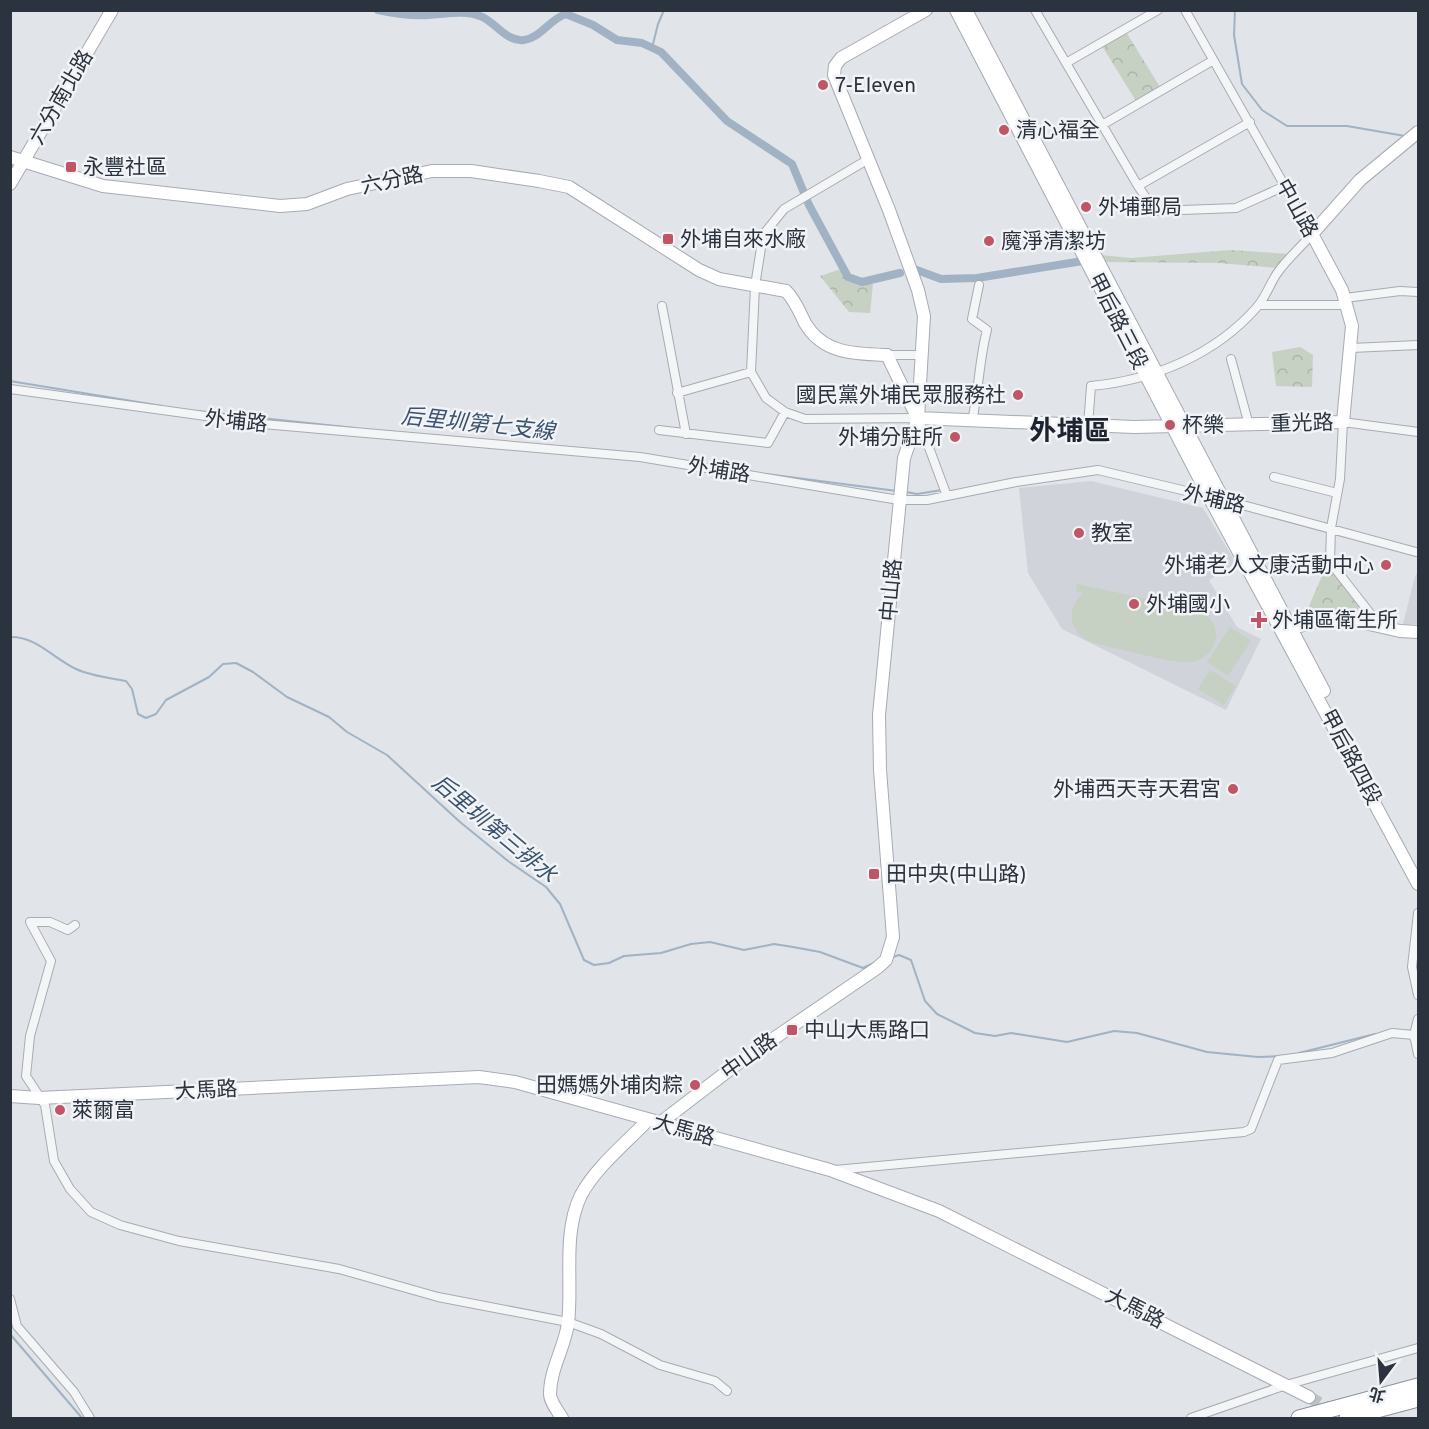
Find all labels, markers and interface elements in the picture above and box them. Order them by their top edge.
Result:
street label: 六分南北路 [24,46,100,150]
place label: 7-Eleven [835,73,916,100]
marker: 7-Eleven [816,78,830,92]
place label: 清心福全 [1016,118,1100,145]
marker: 清心福全 [997,123,1011,137]
place label: 永豐社區 [83,155,167,182]
marker: 永豐社區 [64,160,78,174]
street label: 六分路 [359,162,426,201]
street label: 中山路 [1269,175,1323,243]
place label: 外埔郵局 [1098,195,1182,222]
marker: 外埔郵局 [1079,200,1093,214]
place label: 外埔自來水廠 [680,227,806,254]
place label: 魔淨清潔坊 [1001,229,1106,256]
marker: 外埔自來水廠 [661,232,675,246]
marker: 魔淨清潔坊 [982,234,996,248]
street label: 甲后路三段 [1081,269,1153,375]
place label: 國民黨外埔民眾服務社 [796,383,1006,410]
marker: 國民黨外埔民眾服務社 [1011,388,1025,402]
water label: 后里圳第七支線 [400,404,559,447]
street label: 外埔路 [203,406,269,439]
street label: 重光路 [1270,410,1334,439]
place label: 杯樂 [1182,413,1224,440]
district label: 外埔區 [1030,416,1111,450]
marker: 杯樂 [1163,418,1177,432]
place label: 外埔分駐所 [838,425,943,452]
marker: 外埔分駐所 [948,430,962,444]
street label: 外埔路 [686,453,752,490]
street label: 外埔路 [1180,480,1247,521]
place label: 教室 [1091,521,1133,548]
marker: 教室 [1072,526,1086,540]
place label: 外埔老人文康活動中心 [1164,553,1374,580]
street label: 中山路 [876,558,909,623]
marker: 外埔老人文康活動中心 [1379,558,1393,572]
place label: 外埔國小 [1146,592,1230,619]
marker: 外埔國小 [1127,597,1141,611]
place label: 外埔區衛生所 [1272,608,1398,635]
marker: 外埔區衛生所 [1250,611,1268,629]
street label: 甲后路四段 [1313,705,1386,810]
water label: 后里圳第三排水 [426,770,562,890]
place label: 外埔西天寺天君宮 [1053,777,1221,804]
marker: 外埔西天寺天君宮 [1226,782,1240,796]
place label: 田中央(中山路) [886,862,1026,889]
marker: 田中央(中山路) [867,867,881,881]
place label: 中山大馬路口 [804,1018,930,1045]
marker: 中山大馬路口 [785,1023,799,1037]
street label: 中山路 [716,1028,783,1087]
place label: 田媽媽外埔肉粽 [536,1073,683,1100]
street label: 大馬路 [174,1076,238,1107]
marker: 田媽媽外埔肉粽 [688,1078,702,1092]
place label: 萊爾富 [72,1098,135,1125]
marker: 萊爾富 [53,1103,67,1117]
street label: 大馬路 [650,1110,718,1153]
street label: 大馬路 [1100,1283,1169,1336]
north arrow [1351,1351,1411,1411]
text: 北 [1367,1382,1388,1405]

